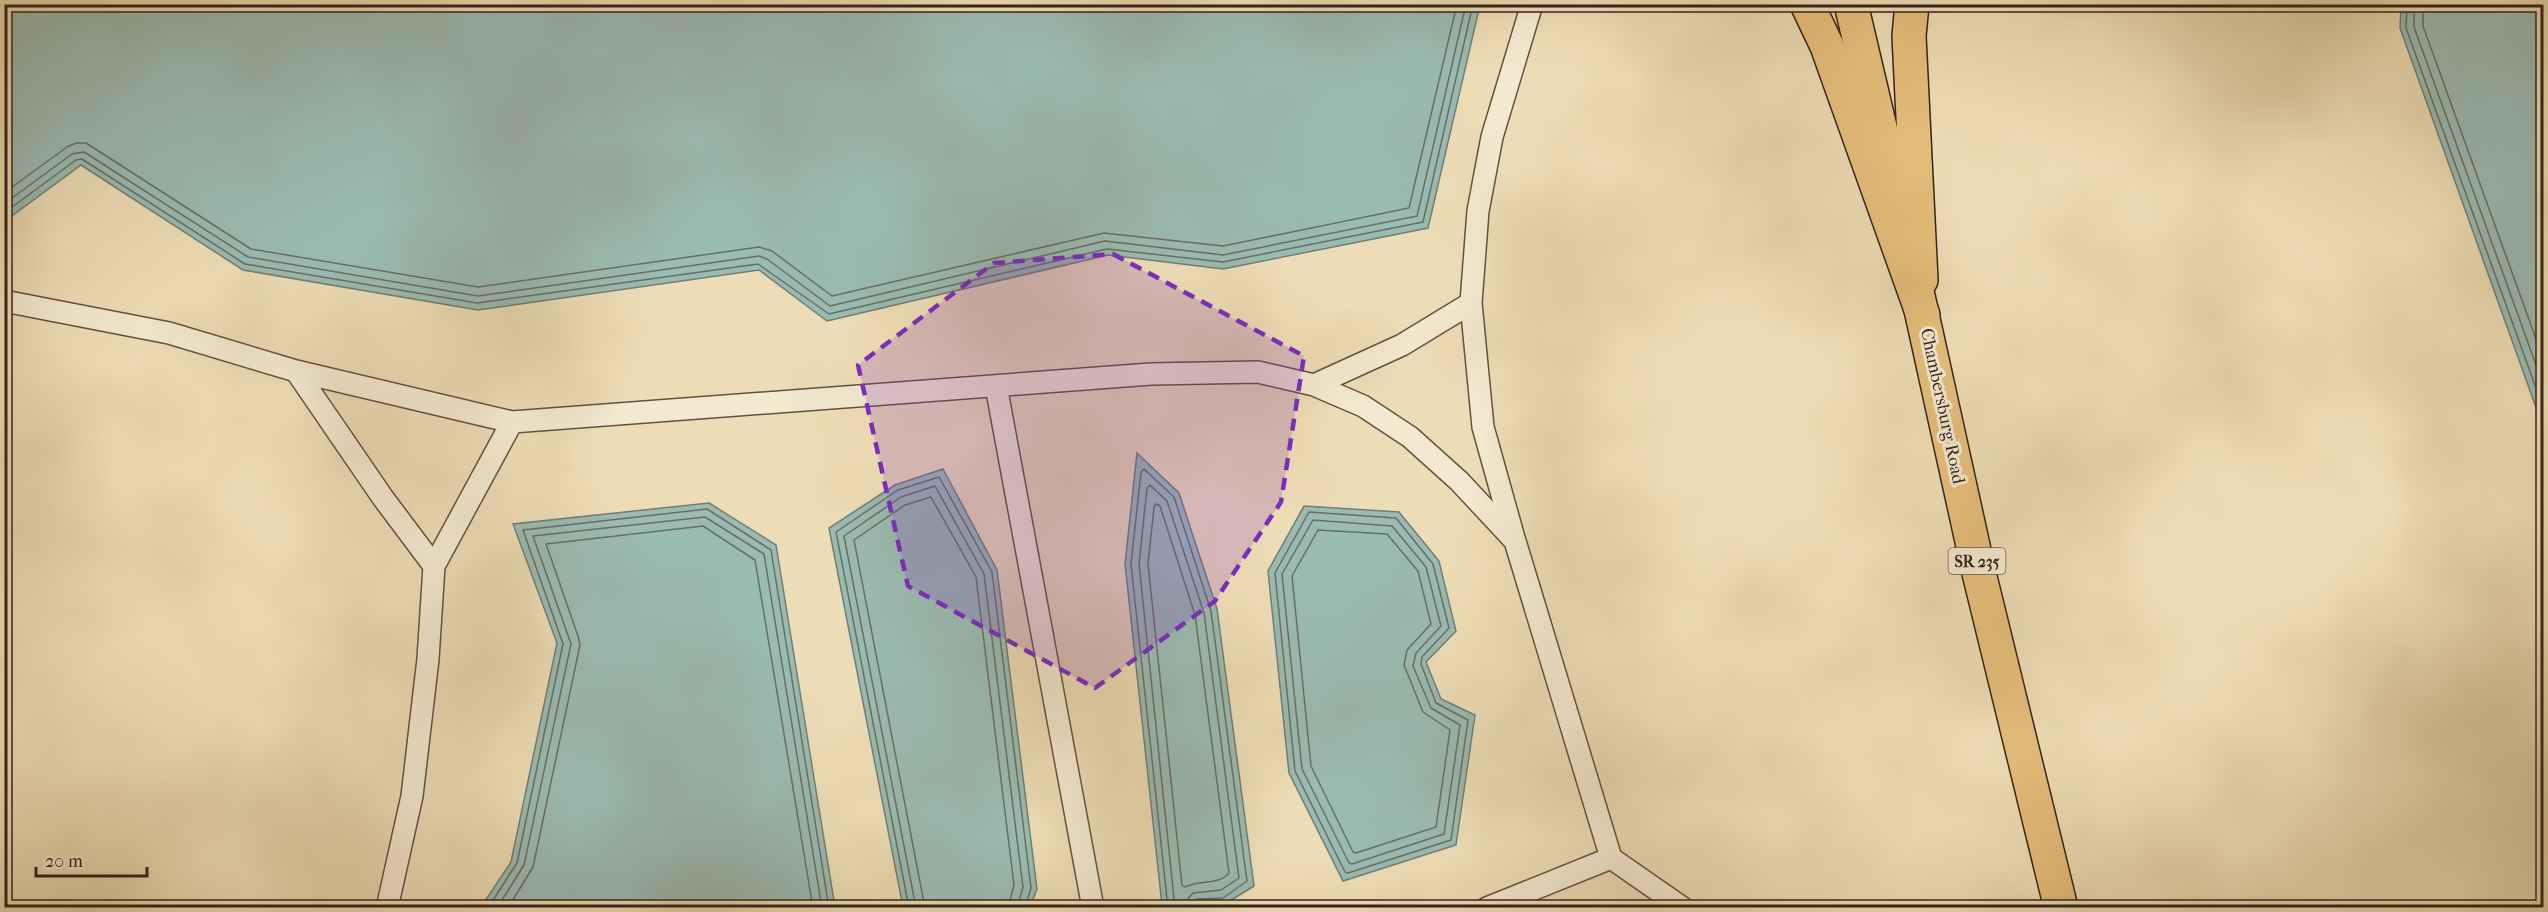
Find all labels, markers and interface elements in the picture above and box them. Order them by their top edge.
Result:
street label: Chambersburg Road [1916,326,1969,486]
road number: SR 235 [1948,548,2006,574]
scale bar [36,840,147,878]
text: 20 m [45,851,83,872]

